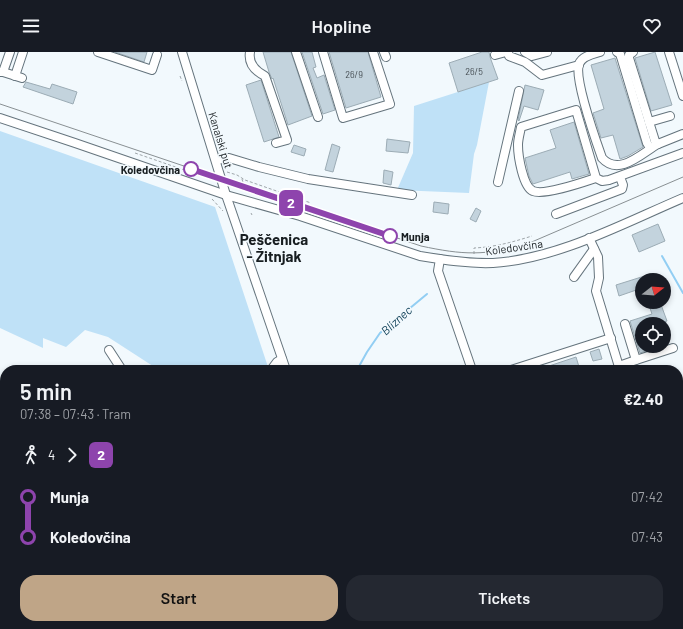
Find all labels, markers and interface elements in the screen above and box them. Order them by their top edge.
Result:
icon: menu [20,15,42,37]
text: Hopline [312,15,371,37]
icon: heart [641,15,663,37]
house number: 26/5 [465,66,483,77]
house number: 26/9 [345,69,363,80]
street label: Kanalski put [206,110,236,170]
marker: Koledovčina [183,161,199,177]
place label: Koledovčina [121,163,180,176]
line badge: 2 [278,190,304,216]
text: 2 [287,194,295,211]
marker: Munja [382,228,398,244]
district label: Peščenica - Žitnjak [240,230,308,265]
place label: Munja [401,230,430,243]
street label: Koledovčina [484,237,544,257]
north arrow [635,273,671,309]
map controls [635,273,671,353]
water label: Bliznec [378,303,414,337]
button: locate [635,317,671,353]
text: 5 min [20,378,72,404]
text: €2.40 [623,390,663,408]
text: 07:38 – 07:43 · Tram [20,406,131,422]
icon: walk [20,444,42,466]
icon: forward [61,444,83,466]
text: 2 [97,446,105,463]
text: 4 [48,447,55,463]
text: Munja [50,488,89,506]
text: 07:42 [631,489,663,505]
text: Koledovčina [50,528,131,546]
text: 07:43 [631,529,663,545]
button: Start [20,575,338,621]
button: Tickets [346,575,663,621]

